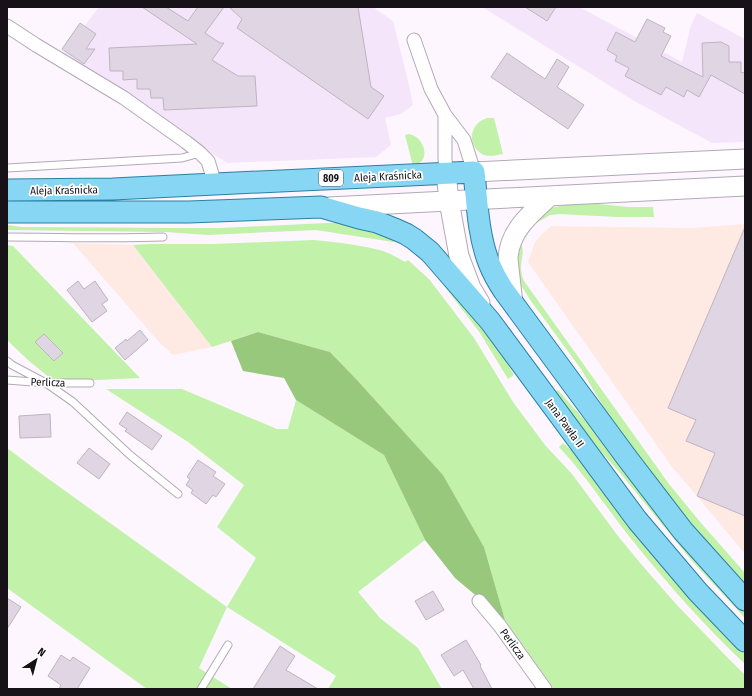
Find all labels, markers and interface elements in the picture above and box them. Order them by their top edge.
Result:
street label: Aleja Kraśnicka [354,168,422,185]
road number: 809 [319,170,343,186]
street label: Aleja Kraśnicka [30,183,98,198]
street label: Perlicza [30,375,66,390]
street label: Jana Pawła II [543,397,587,450]
street label: Perlicza [497,626,528,662]
north arrow [16,640,56,680]
text: N [35,645,48,660]

